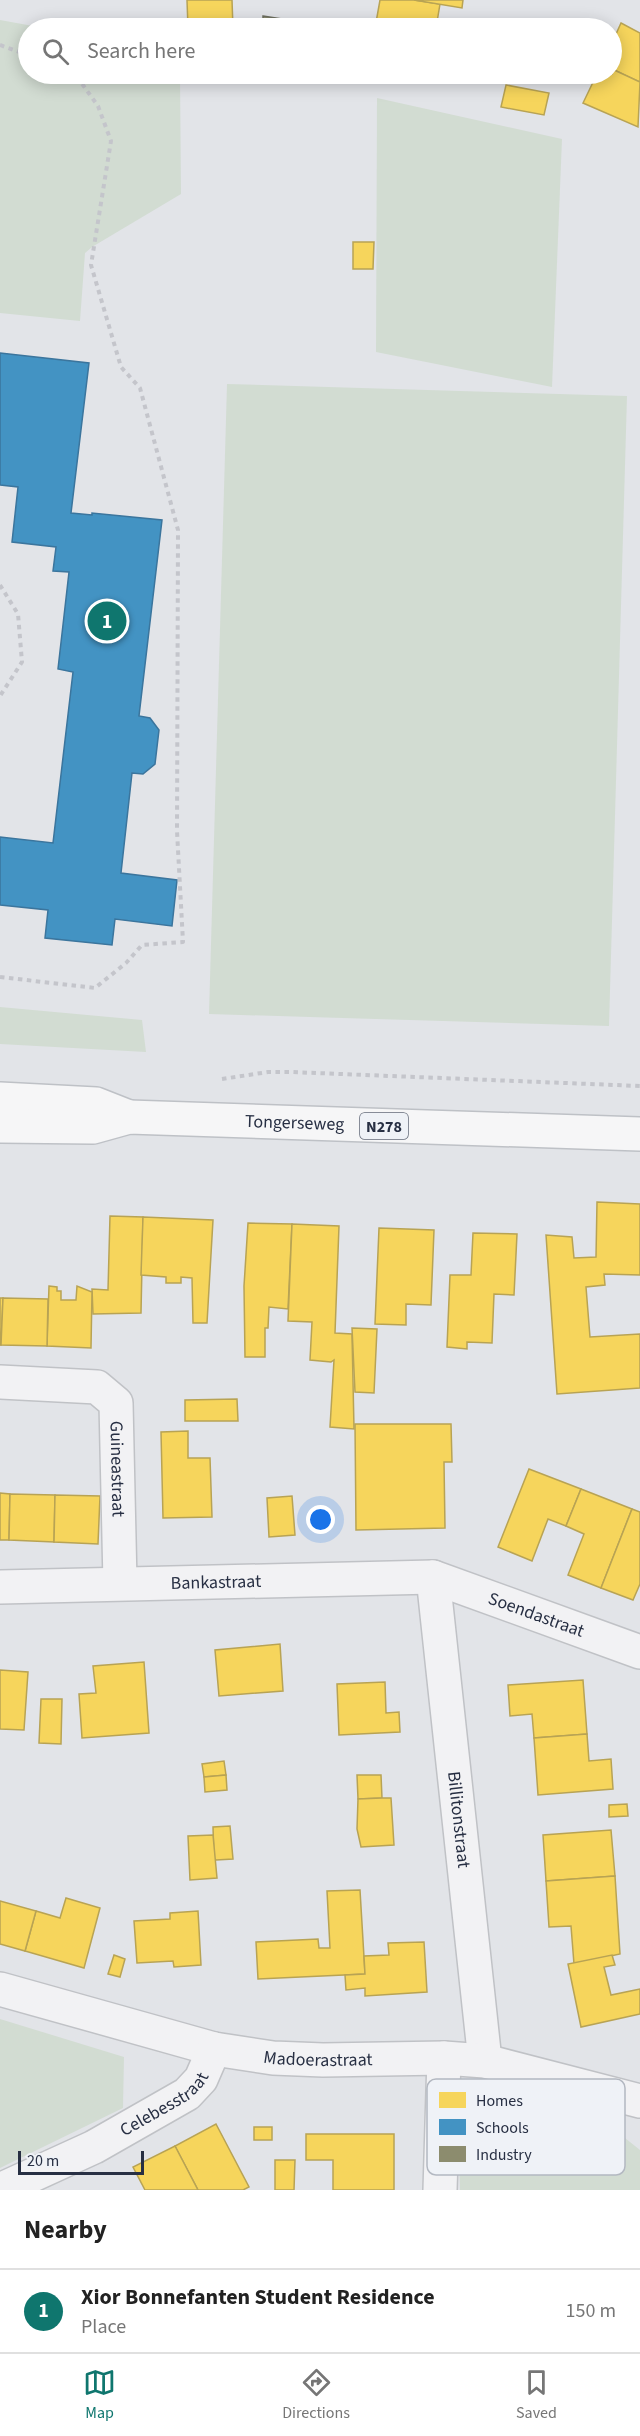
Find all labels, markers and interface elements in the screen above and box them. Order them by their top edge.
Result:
search box [18,18,622,84]
icon: search [39,35,72,68]
text: Search here [87,35,195,67]
pin: 1 [88,598,126,644]
street label: Tongerseweg [244,1109,345,1137]
road number: N278 [360,1113,408,1139]
street label: Guineastraat [103,1421,131,1517]
your location [306,1505,335,1534]
street label: Bankastraat [170,1569,261,1596]
street label: Soendastraat [485,1586,588,1644]
street label: Billitonstraat [441,1770,476,1869]
street label: Madoerastraat [262,2045,373,2073]
street label: Celebesstraat [115,2069,215,2143]
legend [427,2079,625,2175]
text: Homes [476,2090,523,2112]
text: Schools [476,2117,529,2139]
text: Industry [476,2144,532,2166]
scale bar [18,2148,144,2176]
text: 20 m [27,2150,59,2172]
text: Nearby [24,2211,107,2248]
text: Xior Bonnefanten Student Residence [81,2281,435,2313]
text: 1 [38,2297,49,2325]
text: 150 m [566,2297,616,2325]
text: Place [81,2313,126,2341]
tab: Map [83,2366,116,2424]
tab: Directions [282,2366,350,2424]
tab: Saved [516,2366,557,2424]

